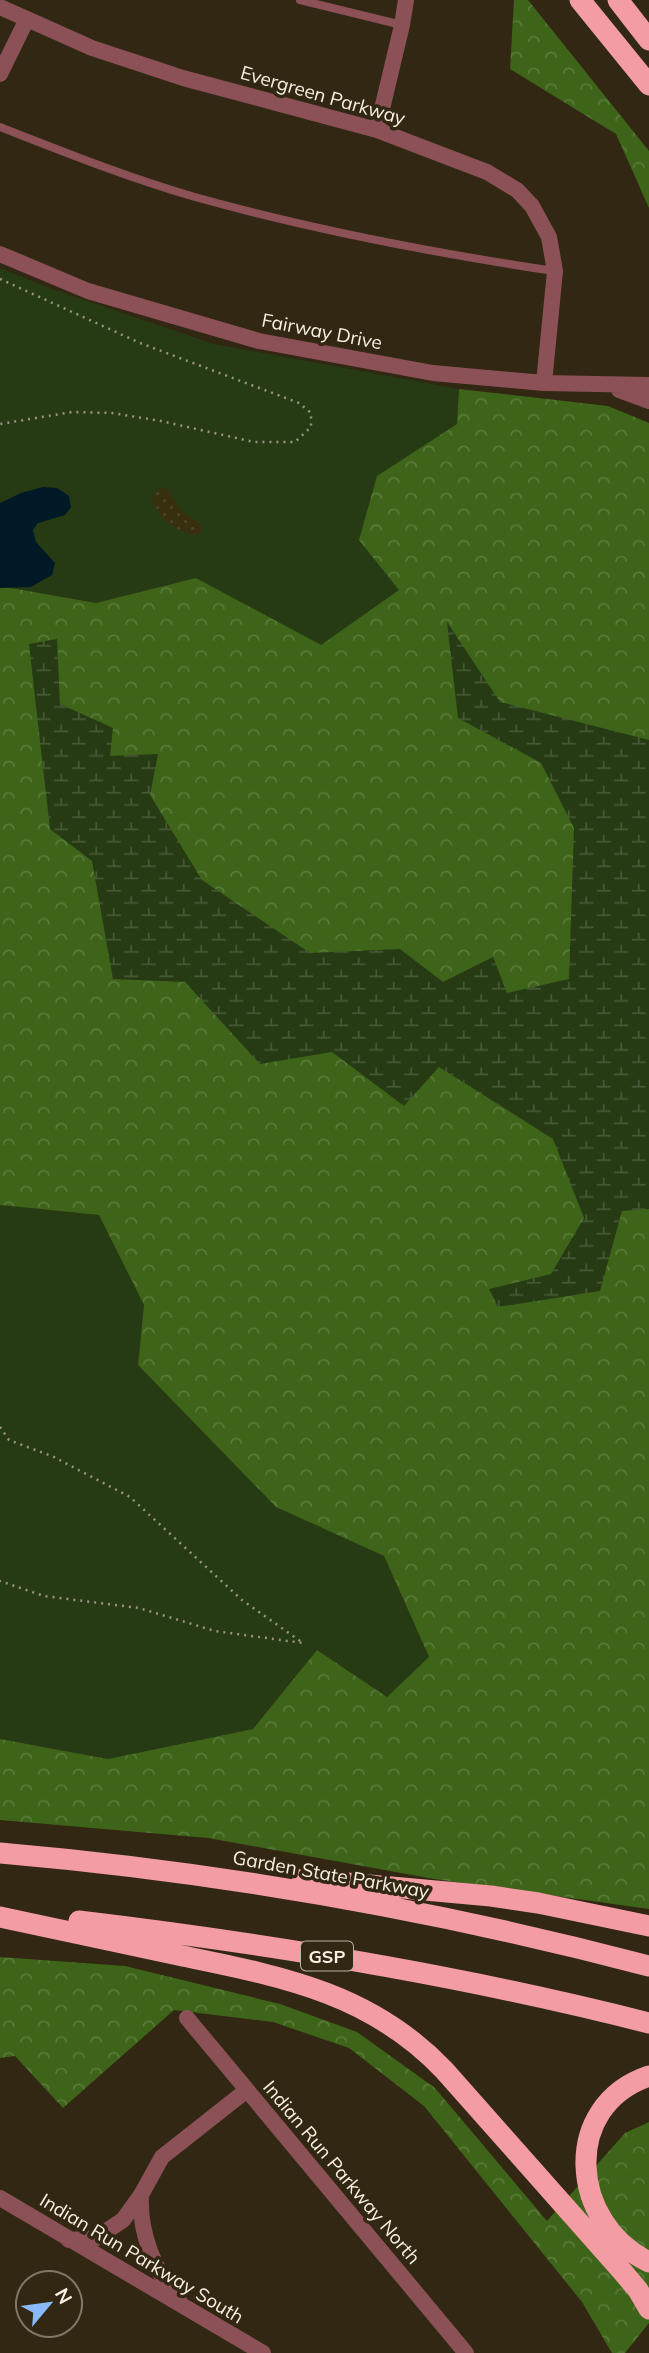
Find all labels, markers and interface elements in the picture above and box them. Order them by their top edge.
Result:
street label: Evergreen Parkway [238,60,408,130]
street label: Fairway Drive [260,308,384,354]
street label: Garden State Parkway [231,1845,431,1903]
road number: GSP [301,1942,353,1970]
street label: Indian Run Parkway North [258,2075,426,2269]
street label: Indian Run Parkway South [36,2188,248,2328]
north arrow [14,2269,84,2339]
text: N [50,2284,78,2308]

